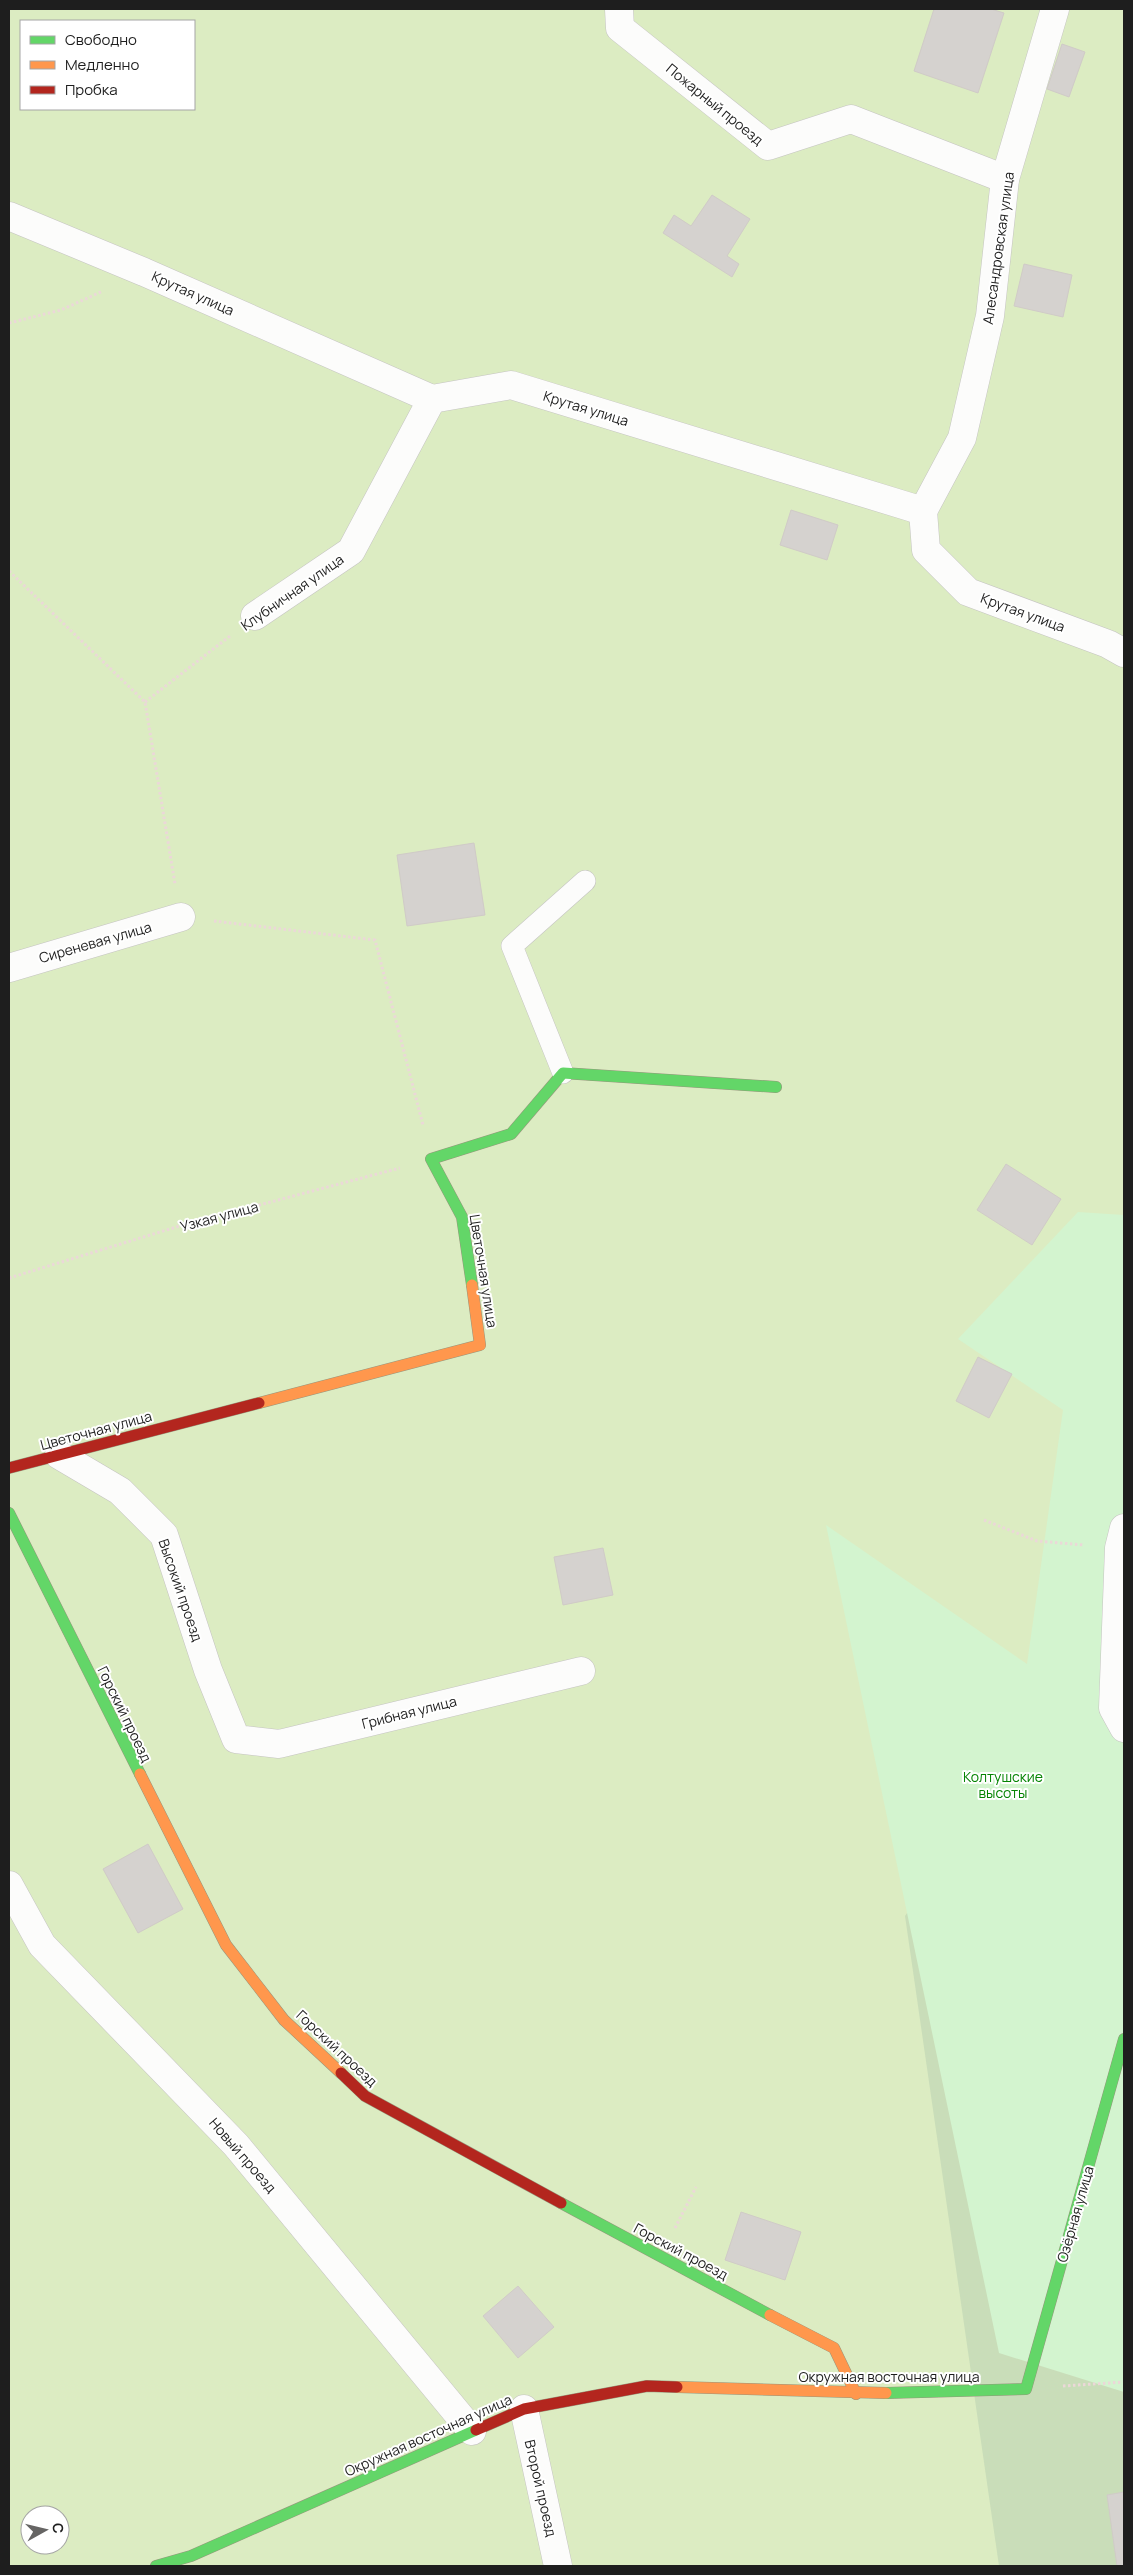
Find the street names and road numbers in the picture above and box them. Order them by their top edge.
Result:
street label: Пожарный проезд [663,59,767,149]
street label: Алесандровская улица [978,170,1018,326]
street label: Крутая улица [149,266,237,320]
street label: Крутая улица [541,386,631,430]
street label: Клубничная улица [237,549,347,635]
street label: Крутая улица [978,588,1068,636]
street label: Сиреневая улица [36,917,154,967]
street label: Узкая улица [178,1196,260,1236]
street label: Цветочная улица [466,1213,502,1329]
street label: Цветочная улица [38,1406,154,1454]
street label: Высокий проезд [155,1536,207,1644]
street label: Горский проезд [94,1663,156,1765]
street label: Грибная улица [360,1691,458,1733]
street label: Горский проезд [292,2006,382,2090]
street label: Новый проезд [205,2114,281,2196]
street label: Озёрная улица [1052,2164,1098,2264]
street label: Горский проезд [631,2218,731,2284]
street label: Окружная восточная улица [798,2367,980,2386]
street label: Окружная восточная улица [341,2389,515,2481]
street label: Второй проезд [521,2438,561,2538]

